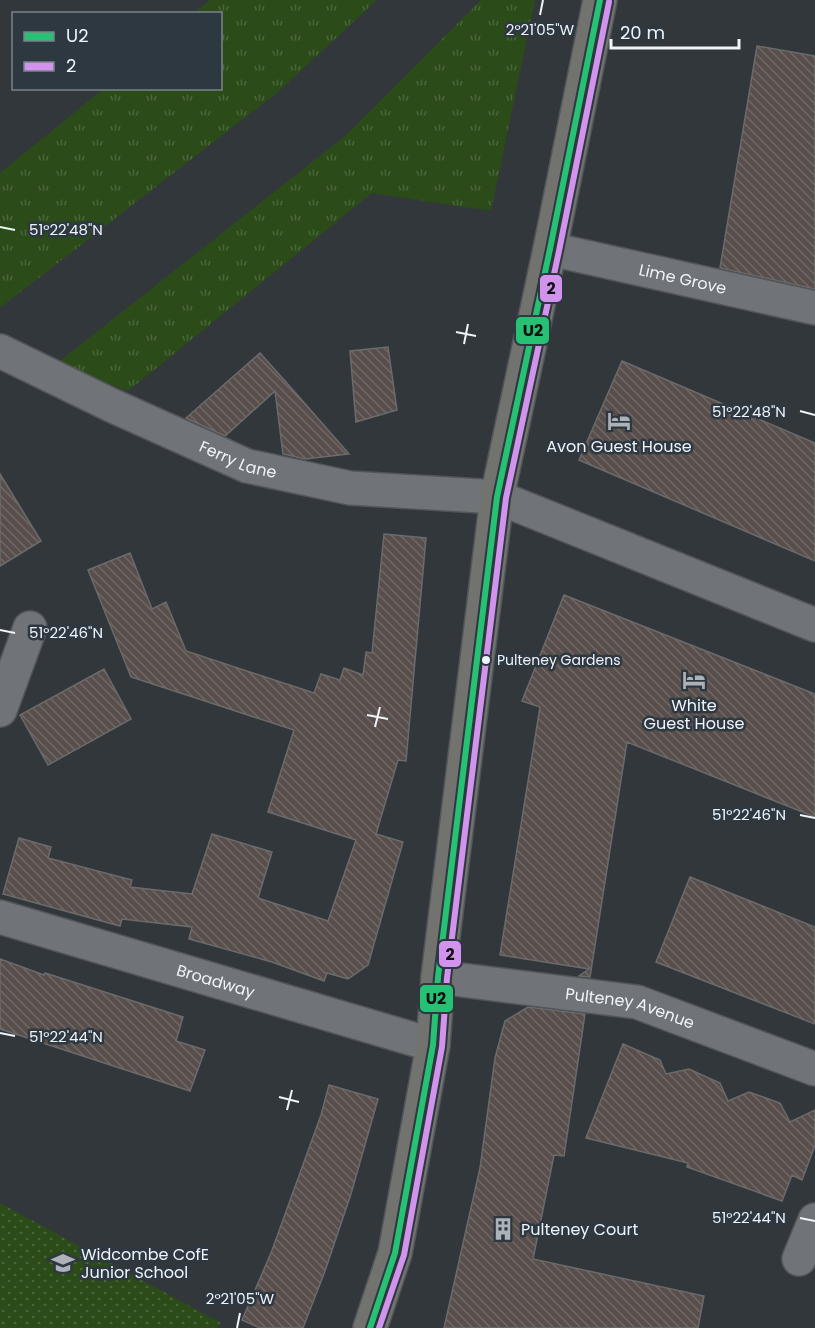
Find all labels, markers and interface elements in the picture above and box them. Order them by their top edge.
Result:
legend [12,12,222,90]
scale bar [611,12,738,50]
text: 2°21'05"W [506,19,575,40]
text: 20 m [620,20,665,45]
text: U2 [66,23,89,48]
text: 2 [66,53,76,78]
text: 51°22'48"N [29,219,103,240]
street label: Lime Grove [637,258,729,299]
line badge: 2 [539,274,563,303]
text: 2 [546,277,556,300]
line badge: U2 [515,316,550,345]
text: U2 [523,319,543,342]
text: 51°22'48"N [712,401,786,422]
hotel icon: Avon Guest House [606,408,632,434]
street label: Ferry Lane [196,435,279,484]
place label: Avon Guest House [546,435,692,458]
text: 51°22'46"N [29,622,103,643]
place label: Pulteney Gardens [497,650,621,670]
marker: Pulteney Gardens [480,654,492,666]
hotel icon: White Guest House [681,667,707,693]
place label: White Guest House [644,694,745,735]
text: 51°22'46"N [712,804,786,825]
line badge: 2 [438,940,462,968]
text: 2 [445,943,455,966]
street label: Broadway [174,958,258,1003]
street label: Pulteney Avenue [564,982,698,1034]
line badge: U2 [419,984,454,1013]
text: U2 [426,987,446,1010]
text: 51°22'44"N [29,1026,103,1047]
text: 51°22'44"N [712,1207,786,1228]
building icon: Pulteney Court [490,1216,516,1242]
place label: Pulteney Court [521,1218,638,1241]
place label: Widcombe CofE Junior School [81,1243,209,1284]
school or university icon: Widcombe CofE Junior School [50,1250,76,1276]
text: 2°21'05"W [206,1288,275,1309]

